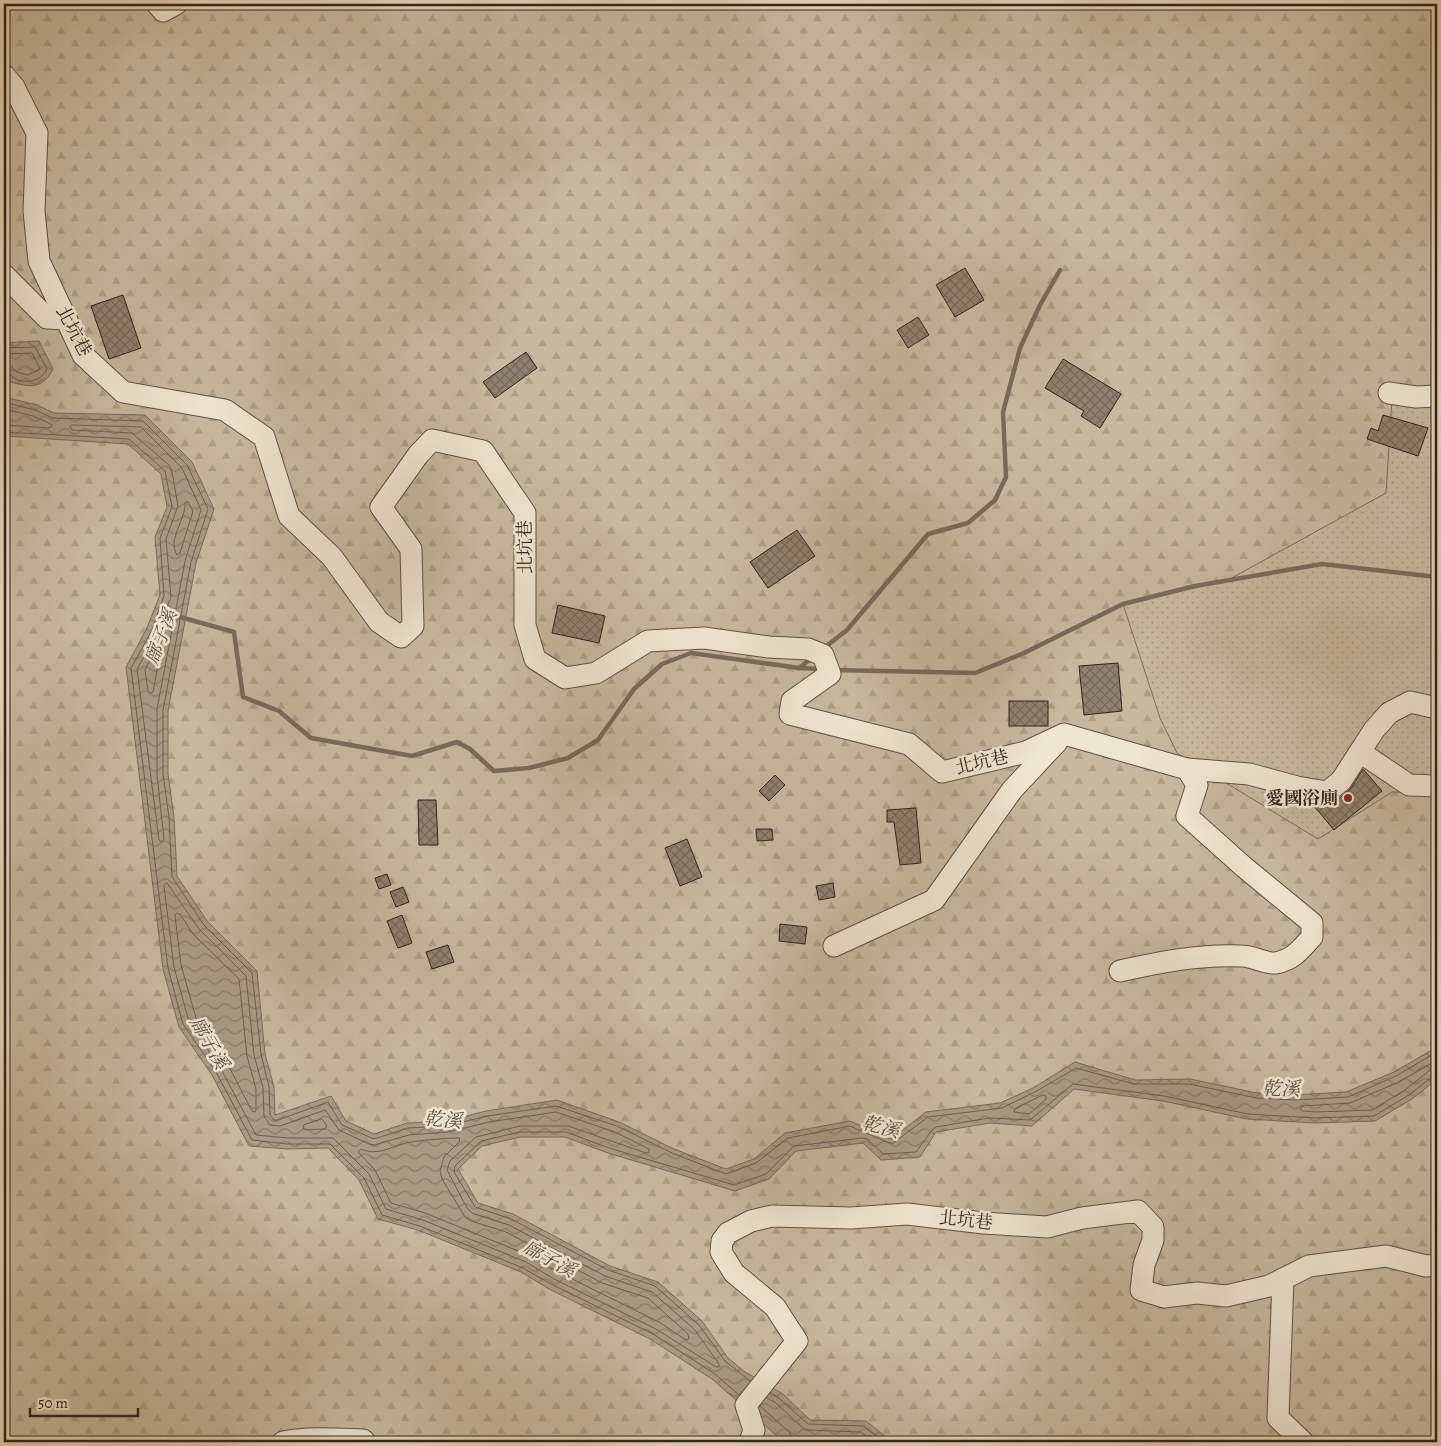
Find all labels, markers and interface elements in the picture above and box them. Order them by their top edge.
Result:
street label: 北坑巷 [51,302,97,360]
street label: 北坑巷 [513,520,537,574]
water label: 廍子溪 [139,604,184,668]
street label: 北坑巷 [953,744,1011,780]
place label: 愛國浴廁 [1266,786,1338,810]
marker: 愛國浴廁 [1342,792,1354,804]
water label: 廍子溪 [183,1012,236,1076]
water label: 乾溪 [1262,1076,1302,1102]
water label: 乾溪 [423,1105,465,1135]
water label: 乾溪 [859,1110,905,1145]
street label: 北坑巷 [938,1205,994,1235]
water label: 廍子溪 [518,1234,582,1285]
scale bar [30,1386,138,1418]
text: 50 m [38,1393,68,1413]

